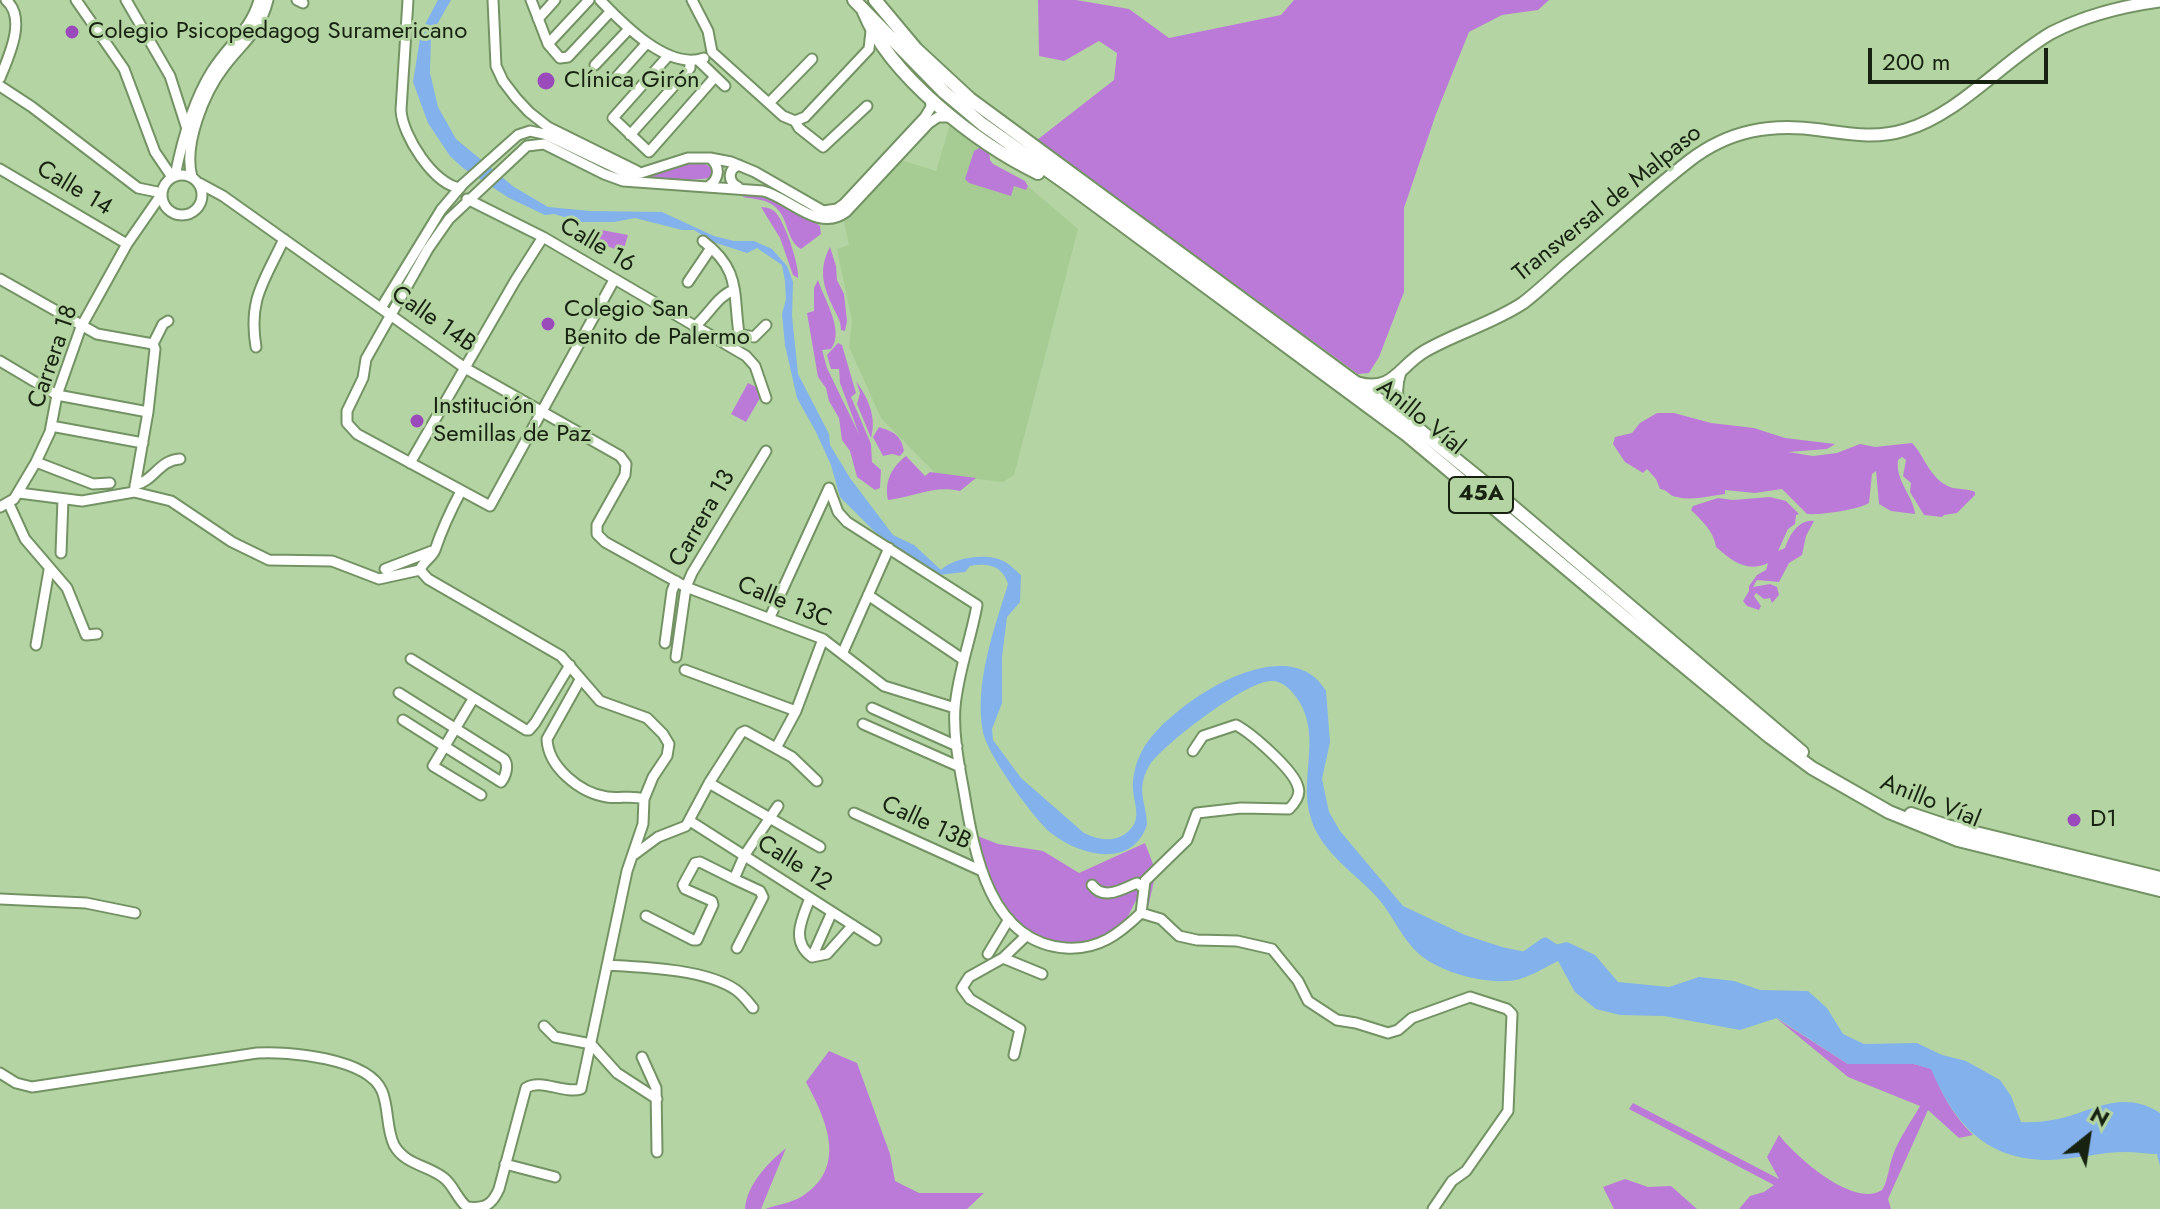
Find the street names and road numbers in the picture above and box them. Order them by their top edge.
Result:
street label: Transversal de Malpaso [1508,119,1708,289]
street label: Calle 14 [31,155,117,223]
street label: Calle 16 [554,212,640,280]
street label: Calle 14B [385,280,481,360]
street label: Carrera 18 [23,302,85,412]
street label: Anillo Víal [1370,374,1470,462]
street label: Carrera 13 [664,465,742,573]
road number: 45A [1449,477,1513,513]
street label: Calle 13C [733,571,835,635]
street label: Anillo Víal [1876,769,1984,835]
street label: Calle 13B [876,791,976,857]
street label: Calle 12 [751,830,837,898]

